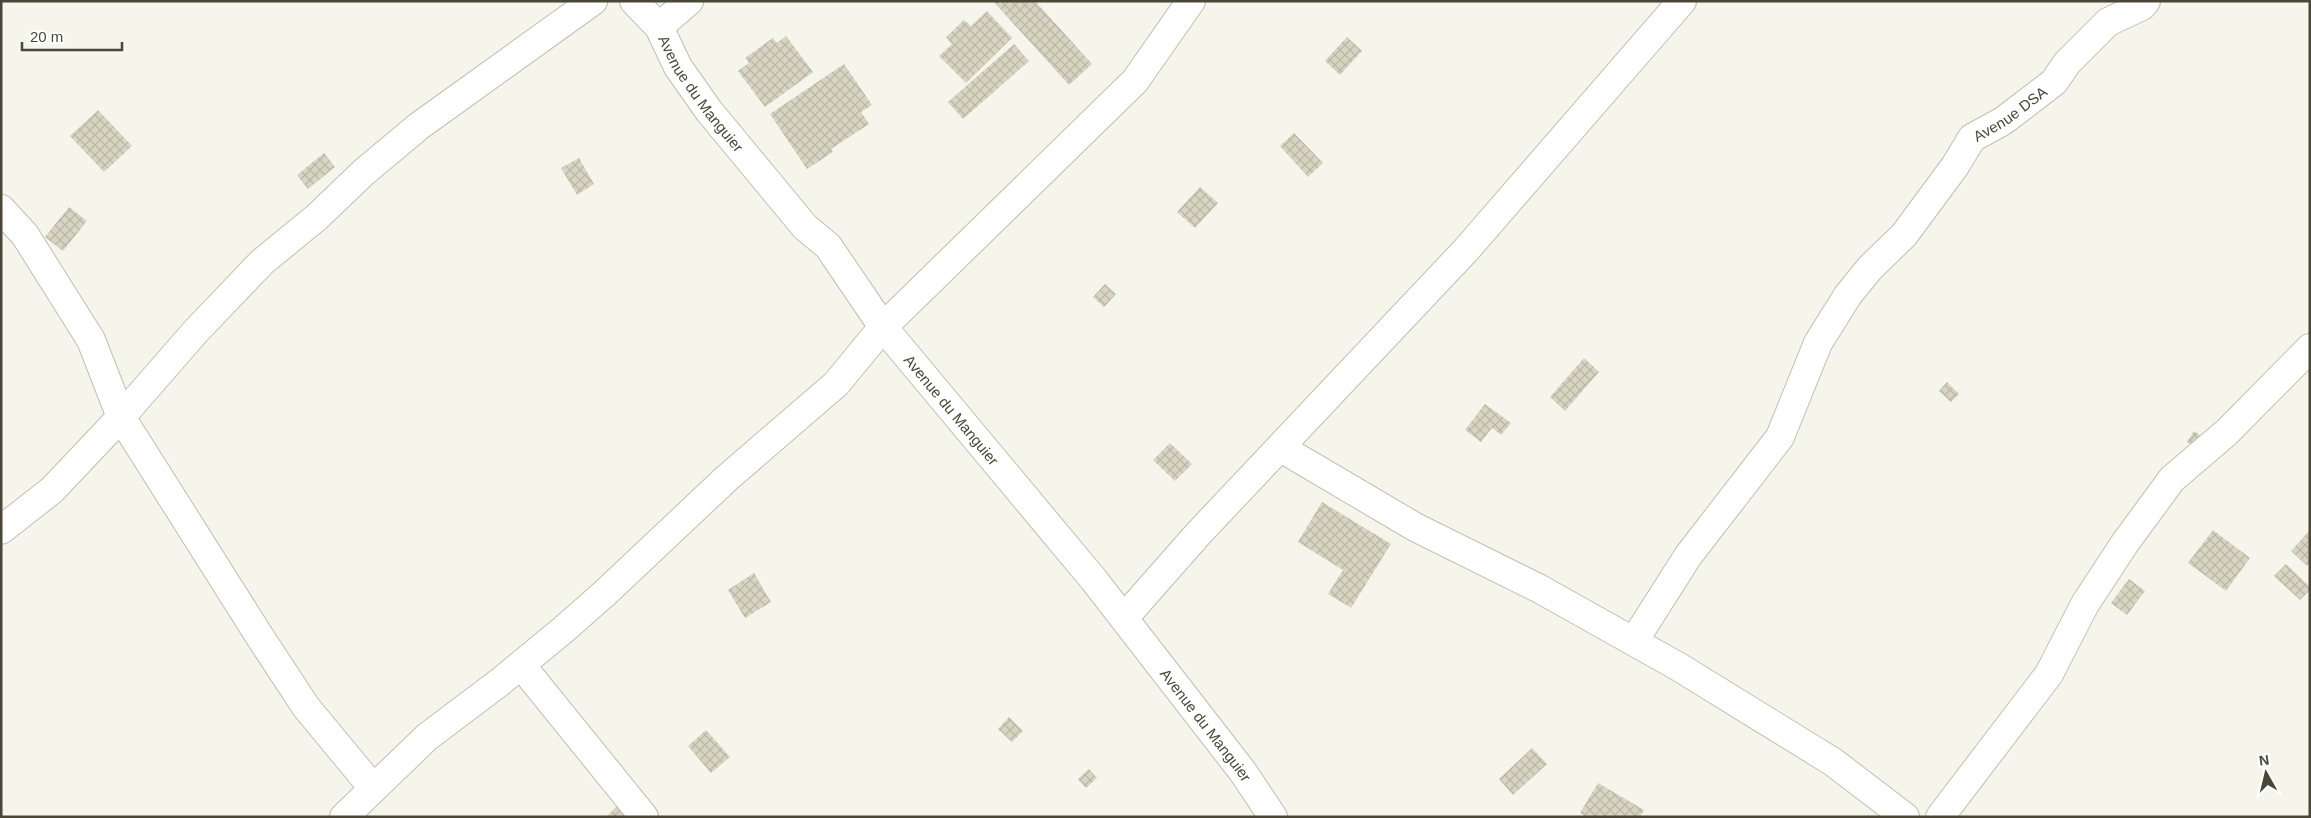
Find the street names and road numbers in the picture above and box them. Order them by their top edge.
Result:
street label: Avenue du Manguier [656,32,747,155]
street label: Avenue DSA [1970,82,2050,144]
street label: Avenue du Manguier [901,351,1003,468]
street label: Avenue du Manguier [1157,665,1255,784]

